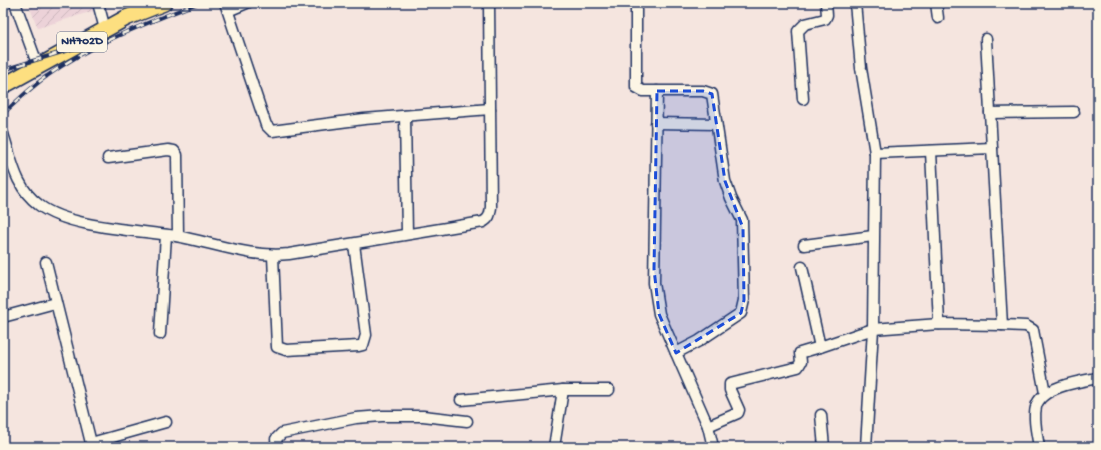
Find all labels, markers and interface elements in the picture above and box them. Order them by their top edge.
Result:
road number: NH702D [57,32,107,52]

